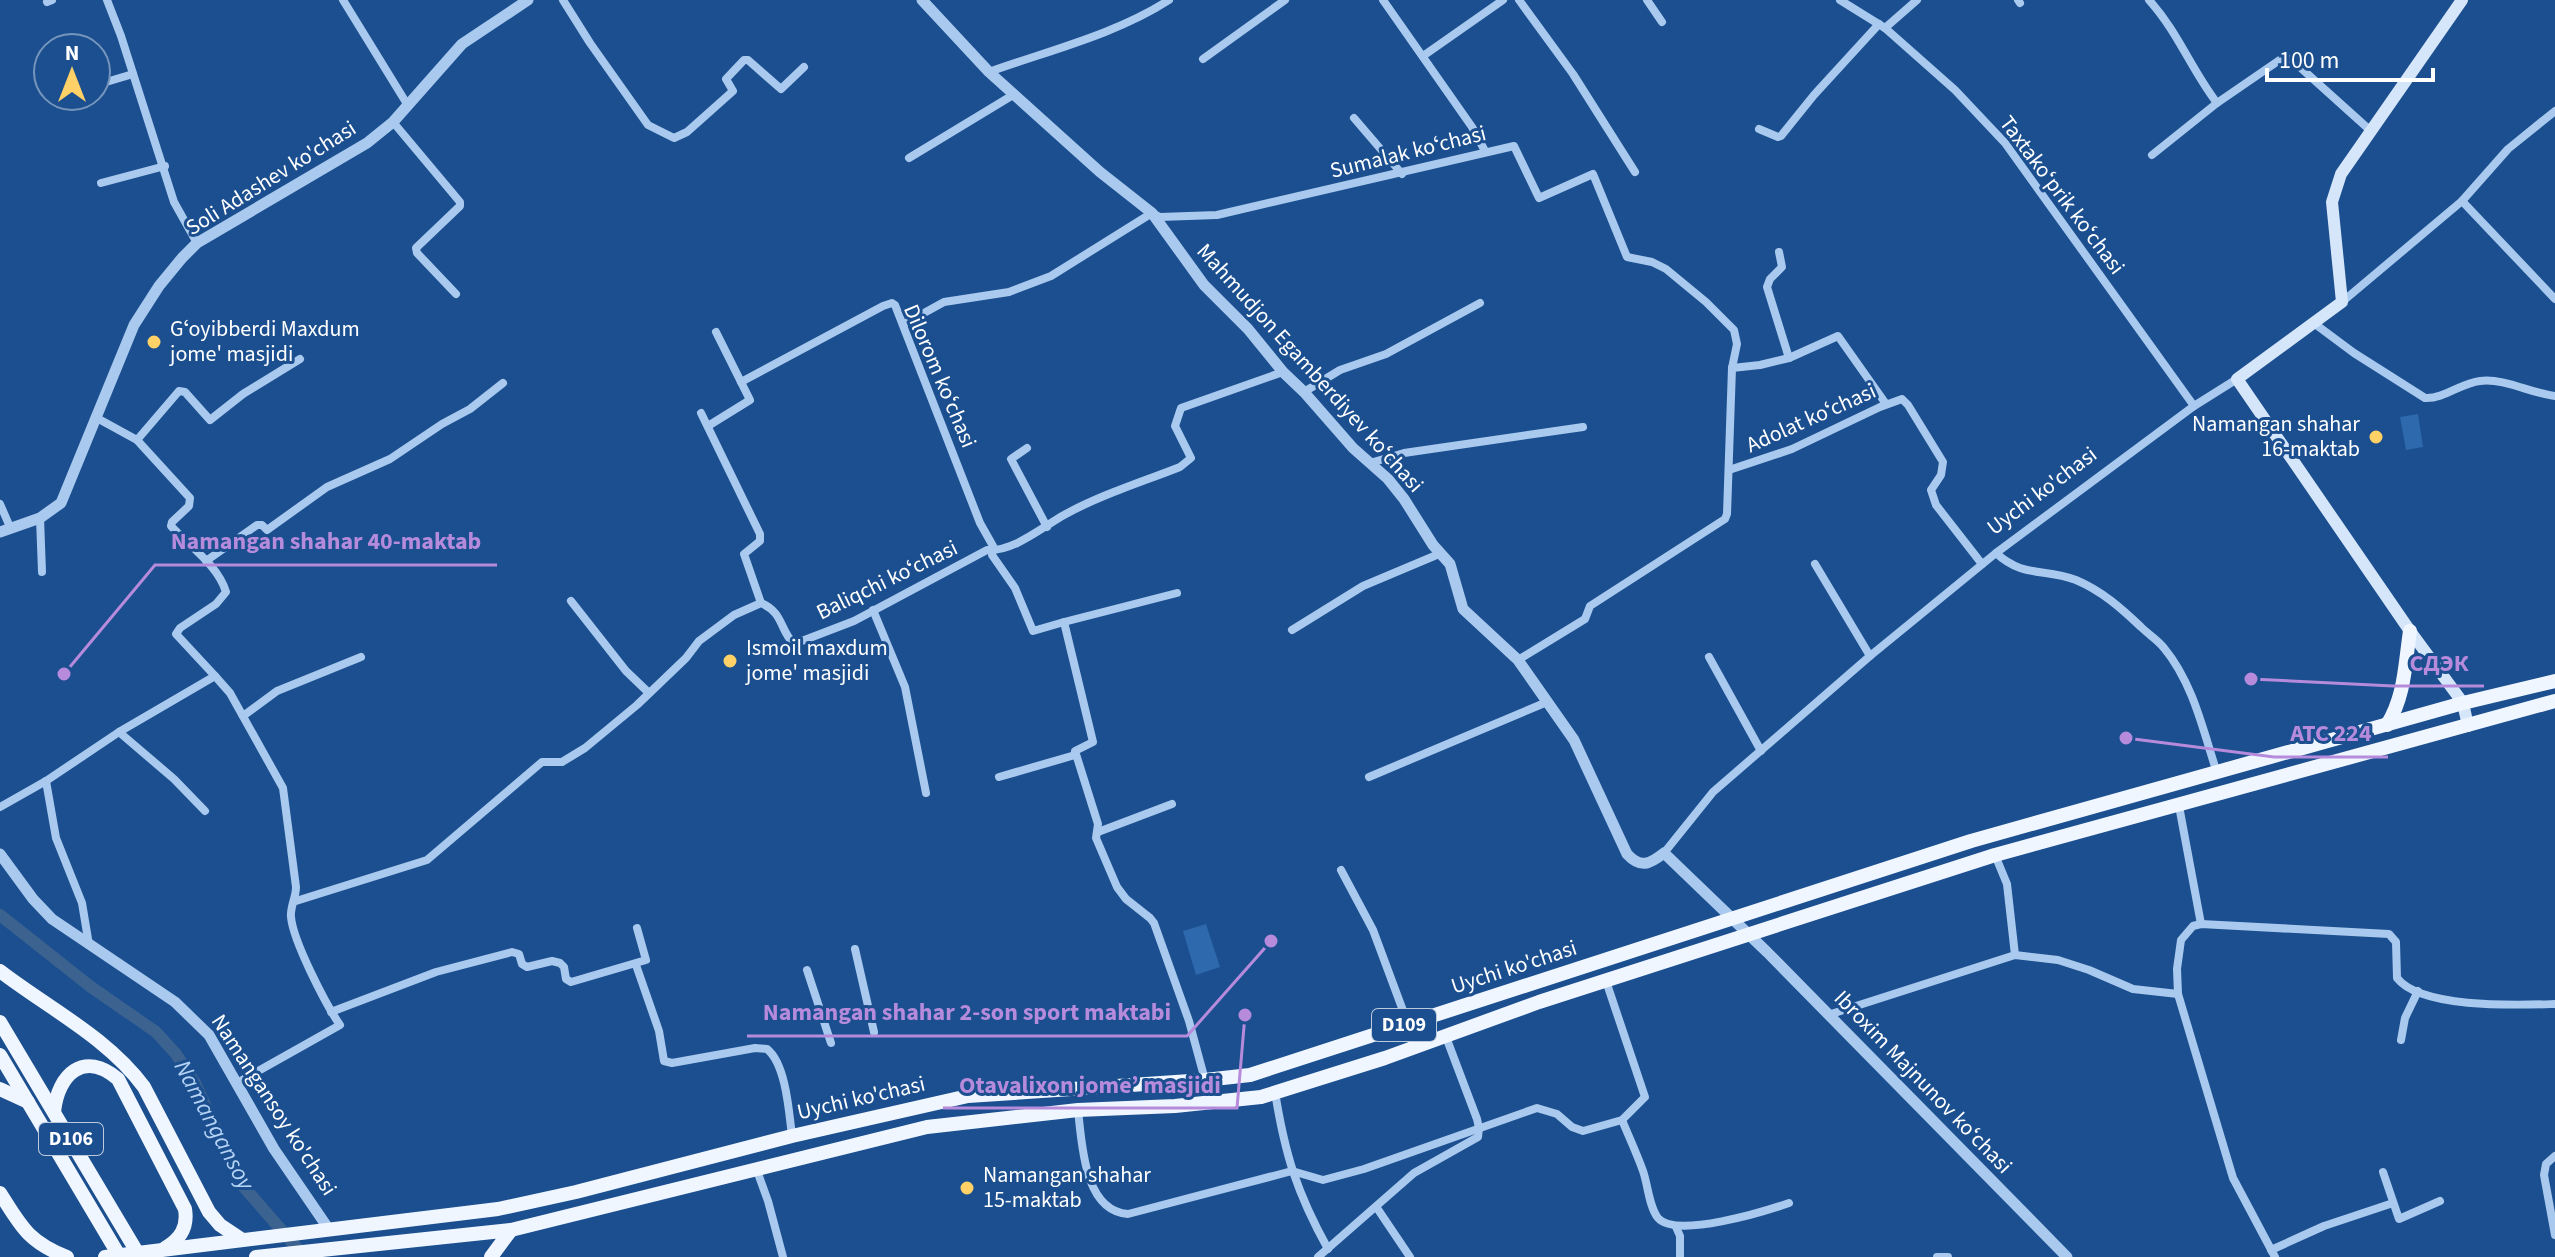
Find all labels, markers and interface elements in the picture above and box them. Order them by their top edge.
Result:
north arrow [32,32,112,112]
scale bar [2267,32,2433,82]
text: N [65,37,79,69]
text: 100 m [2279,43,2339,78]
street label: Taxtakoʻprik koʻchasi [1992,109,2132,281]
street label: Soli Adashev ko'chasi [180,113,362,243]
street label: Sumalak koʻchasi [1327,117,1489,187]
street label: Mahmudjon Egamberdiyev koʻchasi [1189,236,1431,500]
street label: Dilorom koʻchasi [895,299,985,453]
place label: Gʻoyibberdi Maxdum jome' masjidi [169,313,360,370]
marker: Gʻoyibberdi Maxdum jome' masjidi [145,333,163,351]
street label: Adolat koʻchasi [1741,375,1881,461]
place label: Namangan shahar 16-maktab [2192,408,2360,465]
marker: Namangan shahar 16-maktab [2367,428,2385,446]
street label: Uychi ko'chasi [1980,439,2104,543]
callout: Namangan shahar 40-maktab [155,517,497,565]
text: Namangan shahar 40-maktab [171,524,481,559]
street label: Baliqchi koʻchasi [811,532,963,628]
place label: Ismoil maxdum jome' masjidi [745,632,888,689]
callout: СДЭК [2393,638,2484,686]
text: СДЭК [2410,646,2469,681]
marker: Ismoil maxdum jome' masjidi [721,652,739,670]
callout: ATC 224 [2274,709,2388,757]
text: ATC 224 [2289,716,2372,751]
street label: Uychi ko'chasi [1447,932,1581,1002]
street label: Ibroxim Majnunov koʻchasi [1827,983,2019,1181]
callout: Namangan shahar 2-son sport maktabi [747,988,1187,1036]
text: Namangan shahar 2-son sport maktabi [763,995,1171,1030]
street label: Namangansoy ko'chasi [206,1009,342,1201]
road number: D109 [1372,1009,1436,1041]
water label: Namangansoy [168,1055,260,1195]
callout: Otavalixon jome’ masjidi [943,1060,1237,1108]
street label: Uychi ko'chasi [794,1068,928,1128]
text: Otavalixon jome’ masjidi [959,1068,1221,1103]
road number: D106 [39,1123,103,1155]
place label: Namangan shahar 15-maktab [983,1159,1151,1216]
marker: Namangan shahar 15-maktab [958,1179,976,1197]

